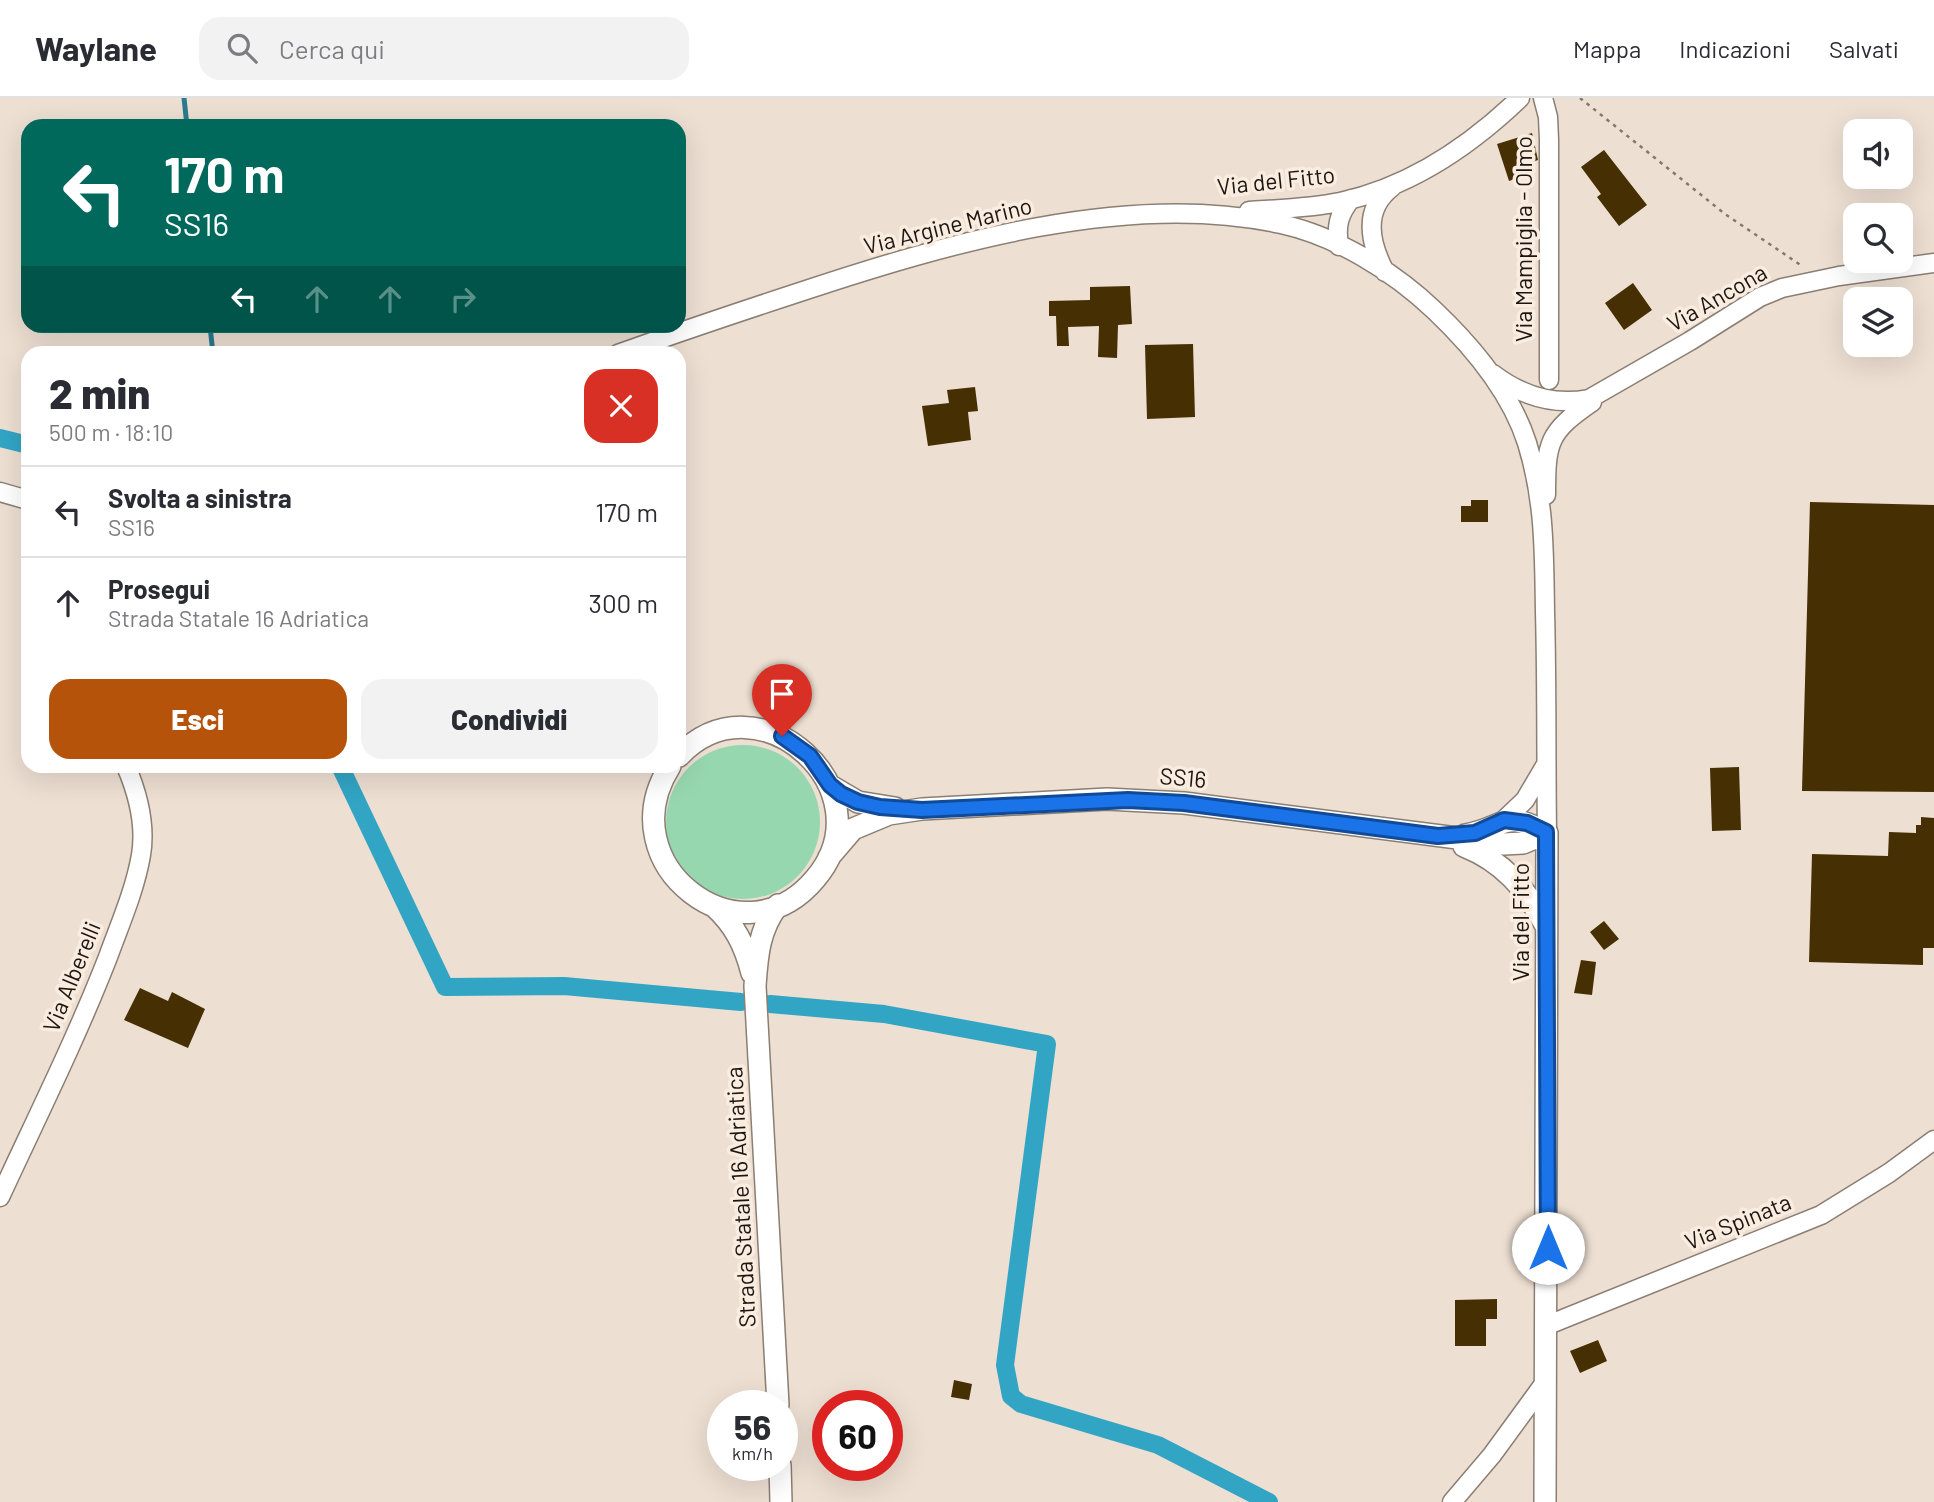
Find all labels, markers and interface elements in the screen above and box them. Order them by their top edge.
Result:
search box [199,17,689,80]
text: Waylane [35,28,157,68]
icon: search [223,29,261,67]
text: Cerca qui [279,33,385,64]
text: Mappa [1573,34,1641,63]
text: Indicazioni [1679,34,1791,63]
text: Salvati [1829,34,1899,63]
map controls [1843,119,1913,357]
button: sound [1843,119,1913,189]
street label: Via Mampiglia - Olmo [1509,136,1537,342]
text: 170 m [164,144,284,203]
icon: left [49,147,140,238]
street label: Via del Fitto [1216,160,1336,200]
street label: Via Argine Marino [861,191,1035,259]
button: search [1843,203,1913,273]
text: SS16 [164,204,229,242]
street label: Via Ancona [1662,257,1771,337]
icon: left [225,280,263,318]
icon: ahead [298,280,336,318]
icon: ahead [371,280,409,318]
icon: right [444,280,482,318]
button: layers [1843,287,1913,357]
text: 2 min [49,367,150,417]
button: close [584,369,658,443]
text: 500 m · 18:10 [49,418,173,446]
text: Svolta a sinistra [108,482,292,513]
icon: left [49,493,87,531]
text: 170 m [595,496,658,527]
text: SS16 [108,513,155,541]
text: Prosegui [108,573,210,604]
icon: ahead [49,584,87,622]
text: 300 m [589,587,658,618]
text: Strada Statale 16 Adriatica [108,604,369,632]
pin [752,664,812,736]
icon: arrive [763,675,801,713]
button: Esci [49,679,347,759]
button: Condividi [361,679,658,759]
street label: SS16 [1159,761,1208,793]
street label: Via del Fitto [1506,863,1534,981]
street label: Via Alberelli [36,917,106,1036]
street label: Strada Statale 16 Adriatica [719,1066,761,1328]
street label: Via Spinata [1680,1187,1795,1255]
position arrow [1511,1211,1585,1285]
speed limit sign: 60 [812,1390,903,1481]
text: 56 [734,1405,771,1447]
text: km/h [732,1442,773,1464]

